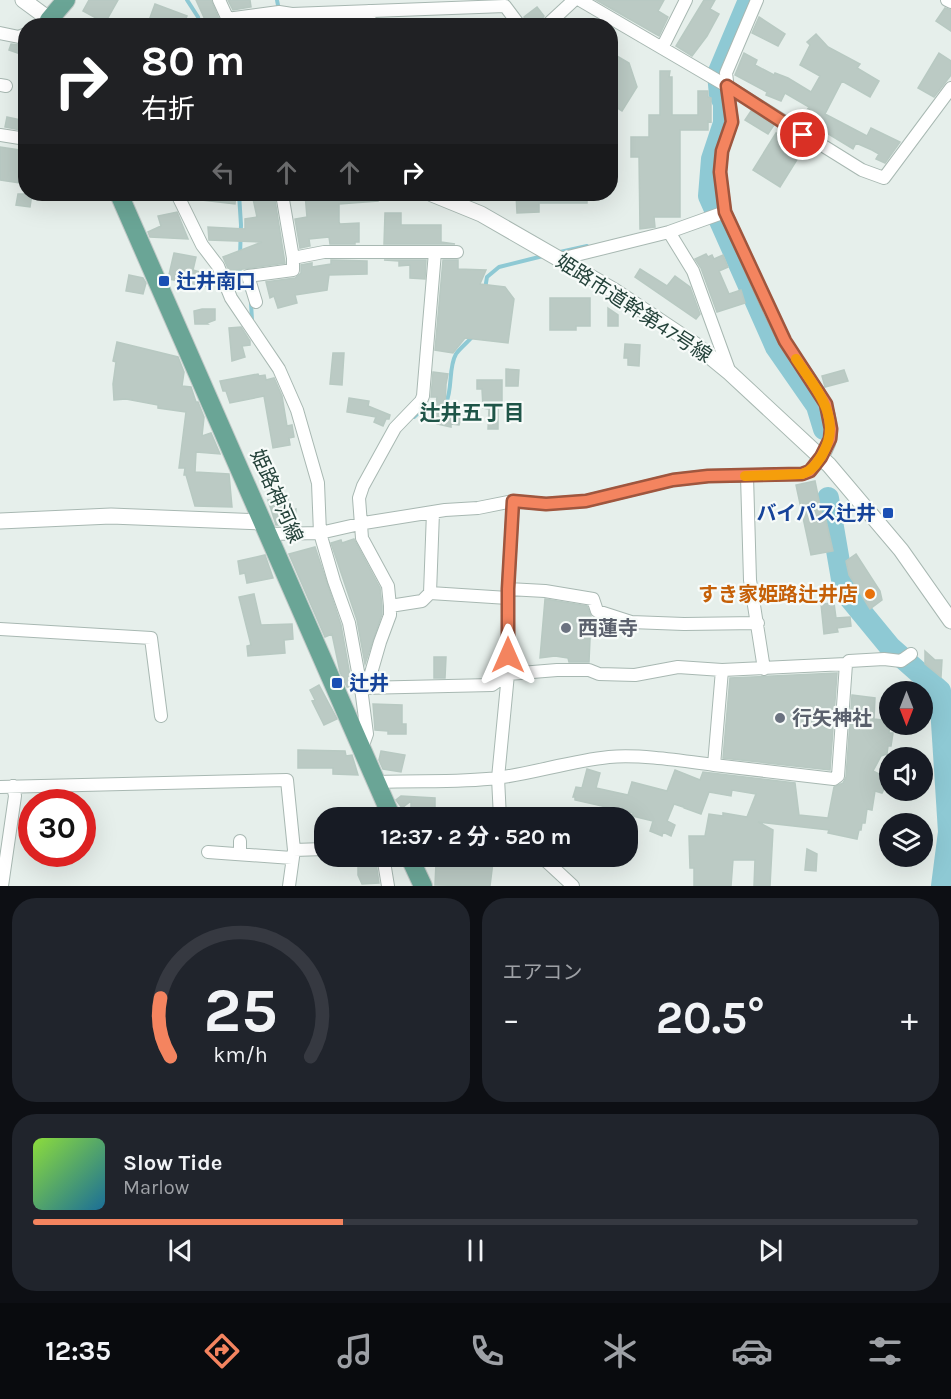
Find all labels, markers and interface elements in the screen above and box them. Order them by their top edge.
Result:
text: 80 m [141,36,245,86]
icon: right [42,42,120,120]
text: 右折 [141,93,195,125]
pin [777,109,828,160]
icon: arrive [786,118,819,151]
icon: left [207,156,240,189]
icon: ahead [270,156,303,189]
icon: ahead [333,156,366,189]
icon: right [396,156,429,189]
street label: 姫路市道幹第47号線 [552,250,716,367]
place label: 辻井南口 [176,270,256,293]
marker: 辻井南口 [157,274,171,288]
district label: 辻井五丁目 [420,401,525,425]
street label: 姫路神河線 [246,446,307,547]
place label: バイパス辻井 [756,502,876,525]
marker: バイパス辻井 [881,506,895,520]
place label: すき家姫路辻井店 [698,583,858,606]
marker: すき家姫路辻井店 [863,587,877,601]
place label: 西蓮寺 [578,617,638,640]
marker: 西蓮寺 [559,621,573,635]
position arrow [476,623,540,687]
place label: 辻井 [349,672,389,695]
marker: 辻井 [330,676,344,690]
north arrow [879,681,933,735]
map controls [879,681,933,867]
place label: 行矢神社 [792,707,872,730]
marker: 行矢神社 [773,711,787,725]
button: sound [879,747,933,801]
speed limit sign: 30 [18,789,96,867]
button: layers [879,813,933,867]
text: 12:37 · 2 分 · 520 m [381,824,571,850]
text: エアコン [503,961,583,984]
text: 25 [204,974,278,1047]
text: 20.5° [656,992,765,1044]
text: − [503,1000,520,1038]
text: + [901,1000,918,1038]
text: km/h [214,1042,268,1067]
text: Slow Tide [123,1150,223,1176]
text: Marlow [123,1176,189,1199]
icon: previous [164,1234,197,1267]
icon: pause [459,1234,492,1267]
icon: next [754,1234,787,1267]
icon: directions [201,1330,243,1372]
icon: music [334,1330,376,1372]
icon: phone [466,1330,508,1372]
icon: climate [599,1330,641,1372]
icon: car [731,1330,773,1372]
icon: filters [864,1330,906,1372]
text: 12:35 [45,1335,111,1367]

